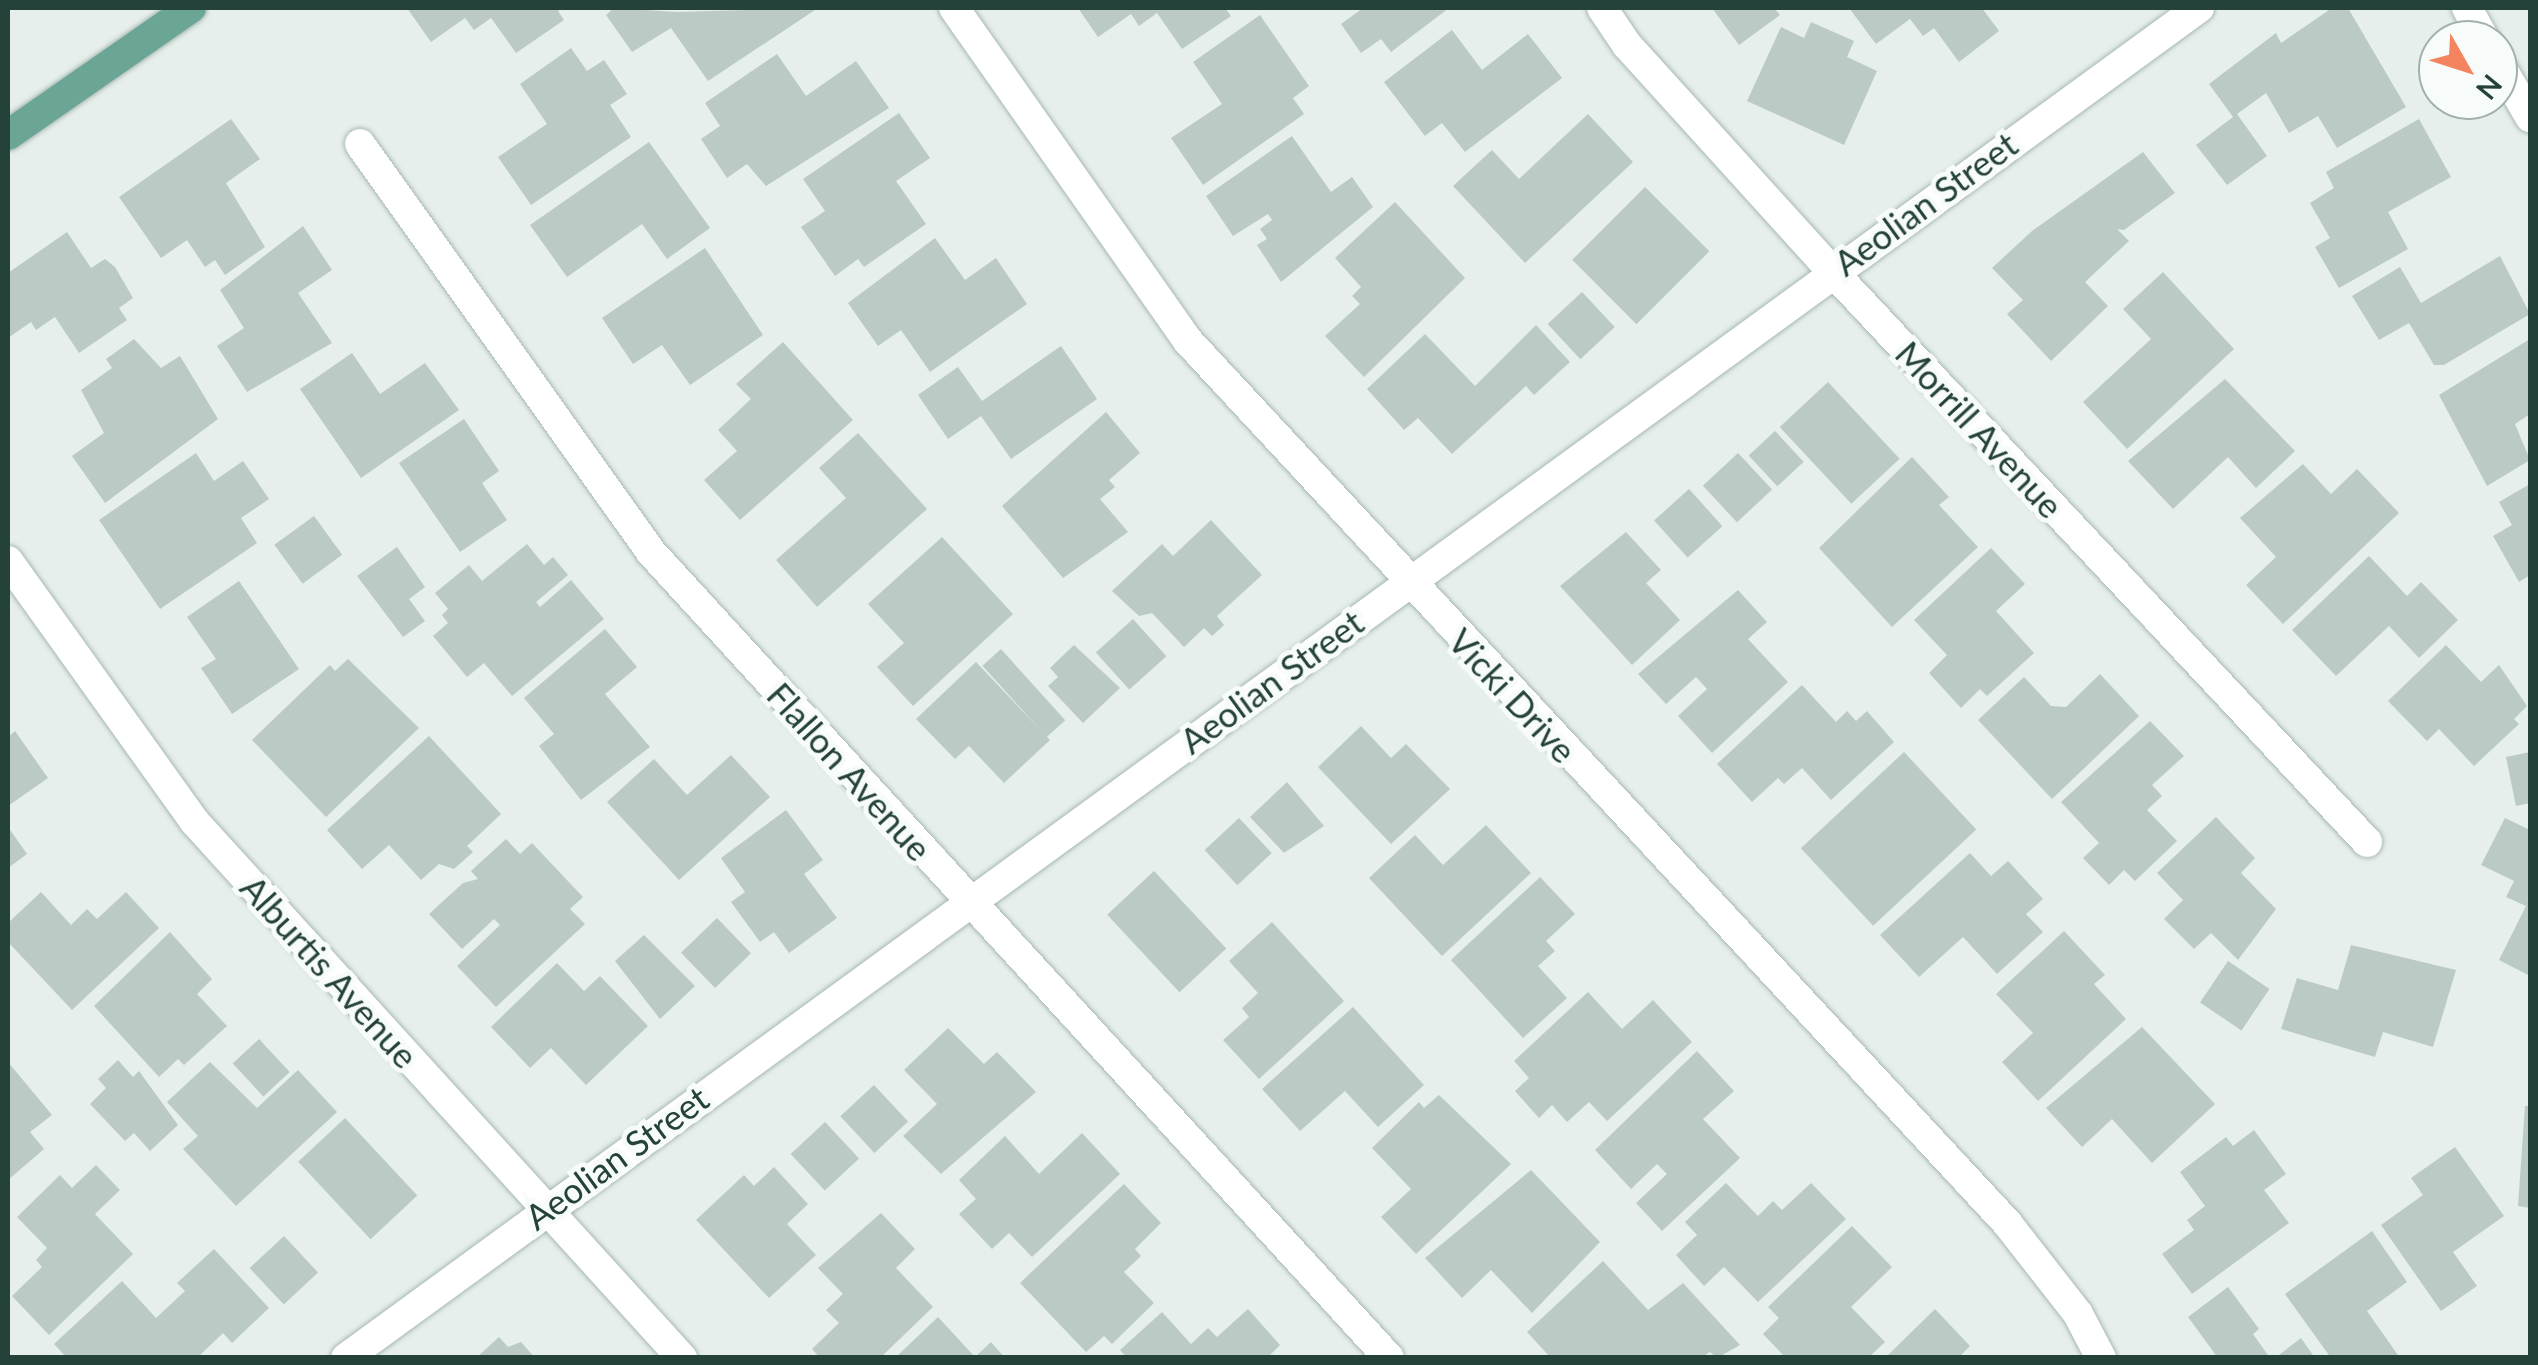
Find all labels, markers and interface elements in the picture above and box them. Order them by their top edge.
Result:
north arrow [2418,20,2518,120]
text: N [2470,69,2510,107]
street label: Aeolian Street [1825,122,2025,284]
street label: Morrill Avenue [1887,332,2073,526]
street label: Aeolian Street [1171,600,1371,762]
street label: Vicki Drive [1441,619,1585,771]
street label: Flallon Avenue [759,673,941,869]
street label: Alburtis Avenue [232,866,428,1076]
street label: Aeolian Street [516,1076,716,1238]

